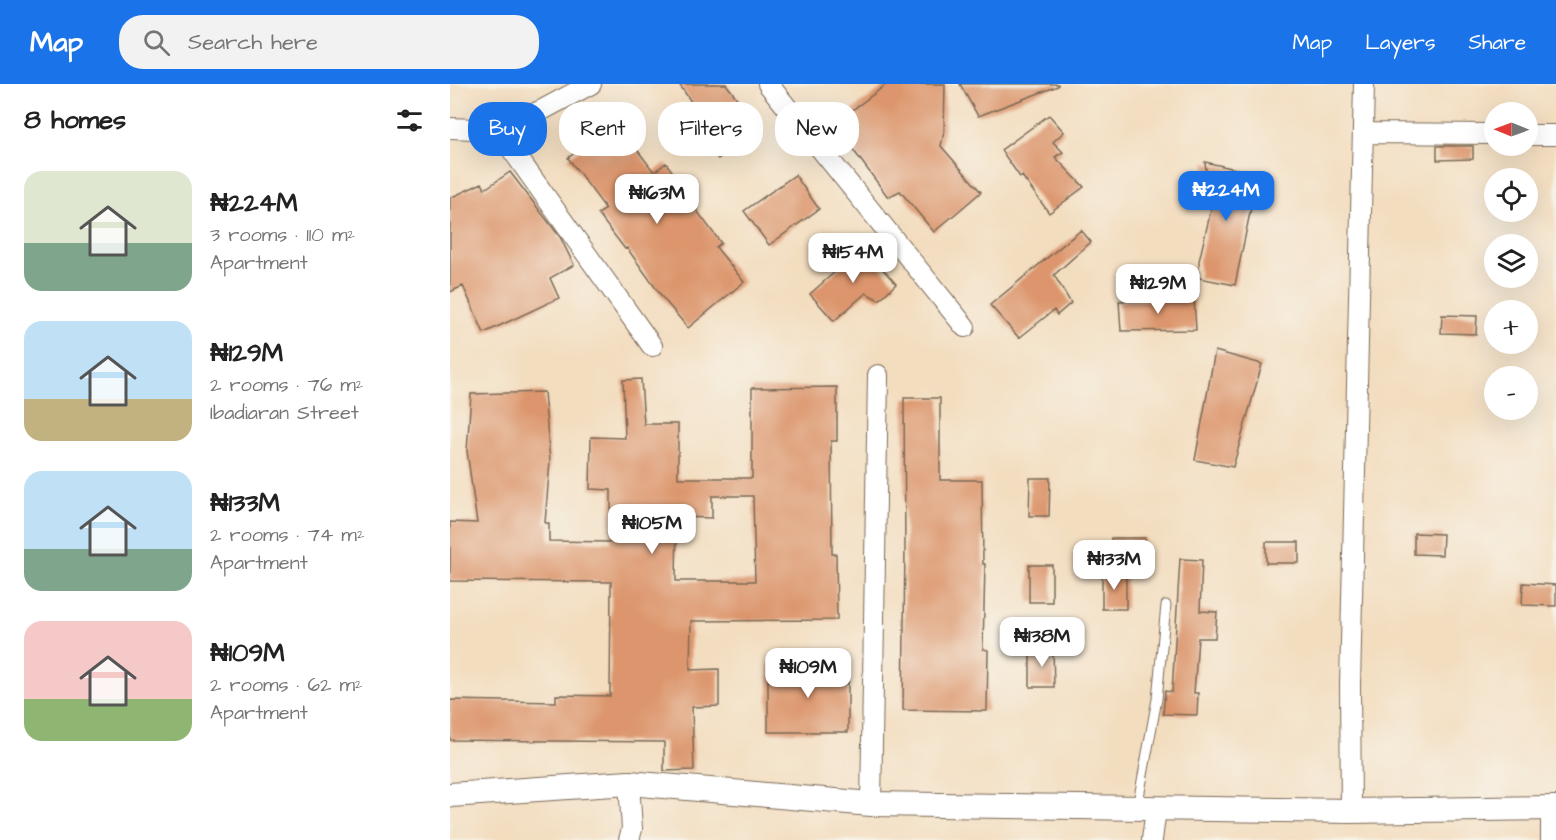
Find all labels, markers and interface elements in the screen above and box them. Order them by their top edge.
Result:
search box [119,15,539,69]
text: Map [30,23,83,62]
icon: search [140,26,173,59]
text: Search here [188,27,318,58]
text: Map [1292,28,1332,57]
text: Layers [1365,28,1435,57]
text: Share [1468,28,1526,57]
text: 8 homes [24,102,126,138]
chip: Buy [468,102,547,156]
chip: Rent [559,102,646,156]
chip: Filters [658,102,763,156]
chip: New [775,102,859,156]
north arrow [1484,102,1538,156]
map controls [1484,102,1538,420]
icon: filters [393,104,426,137]
button: locate [1484,168,1538,222]
pin: ₦224M [1184,171,1268,222]
pin: ₦163M [615,174,699,225]
text: ₦224M [1192,176,1260,204]
text: ₦163M [629,179,685,207]
text: ₦224M [210,185,298,221]
icon: home [72,195,144,267]
text: 3 rooms · 110 m² [210,221,355,249]
pin: ₦154M [811,233,895,284]
button: layers [1484,234,1538,288]
text: ₦154M [822,238,884,266]
text: Apartment [210,249,308,277]
pin: ₦129M [1116,264,1200,315]
text: ₦129M [1130,269,1186,297]
button: + [1484,300,1538,354]
text: ₦129M [210,335,283,371]
icon: home [72,345,144,417]
button: − [1484,366,1538,420]
text: 2 rooms · 76 m² [210,371,363,399]
text: Ibadiaran Street [210,399,359,427]
text: ₦133M [210,485,280,521]
icon: home [72,495,144,567]
pin: ₦105M [610,504,694,555]
text: ₦105M [622,509,682,537]
text: 2 rooms · 74 m² [210,521,364,549]
pin: ₦133M [1072,540,1156,591]
text: ₦133M [1087,545,1141,573]
text: Apartment [210,549,308,577]
pin: ₦138M [1000,617,1084,668]
text: ₦138M [1014,622,1070,650]
text: ₦109M [210,635,285,671]
icon: home [72,645,144,717]
pin: ₦109M [766,648,850,699]
text: ₦109M [779,653,837,681]
text: 2 rooms · 62 m² [210,671,362,699]
text: Apartment [210,699,308,727]

